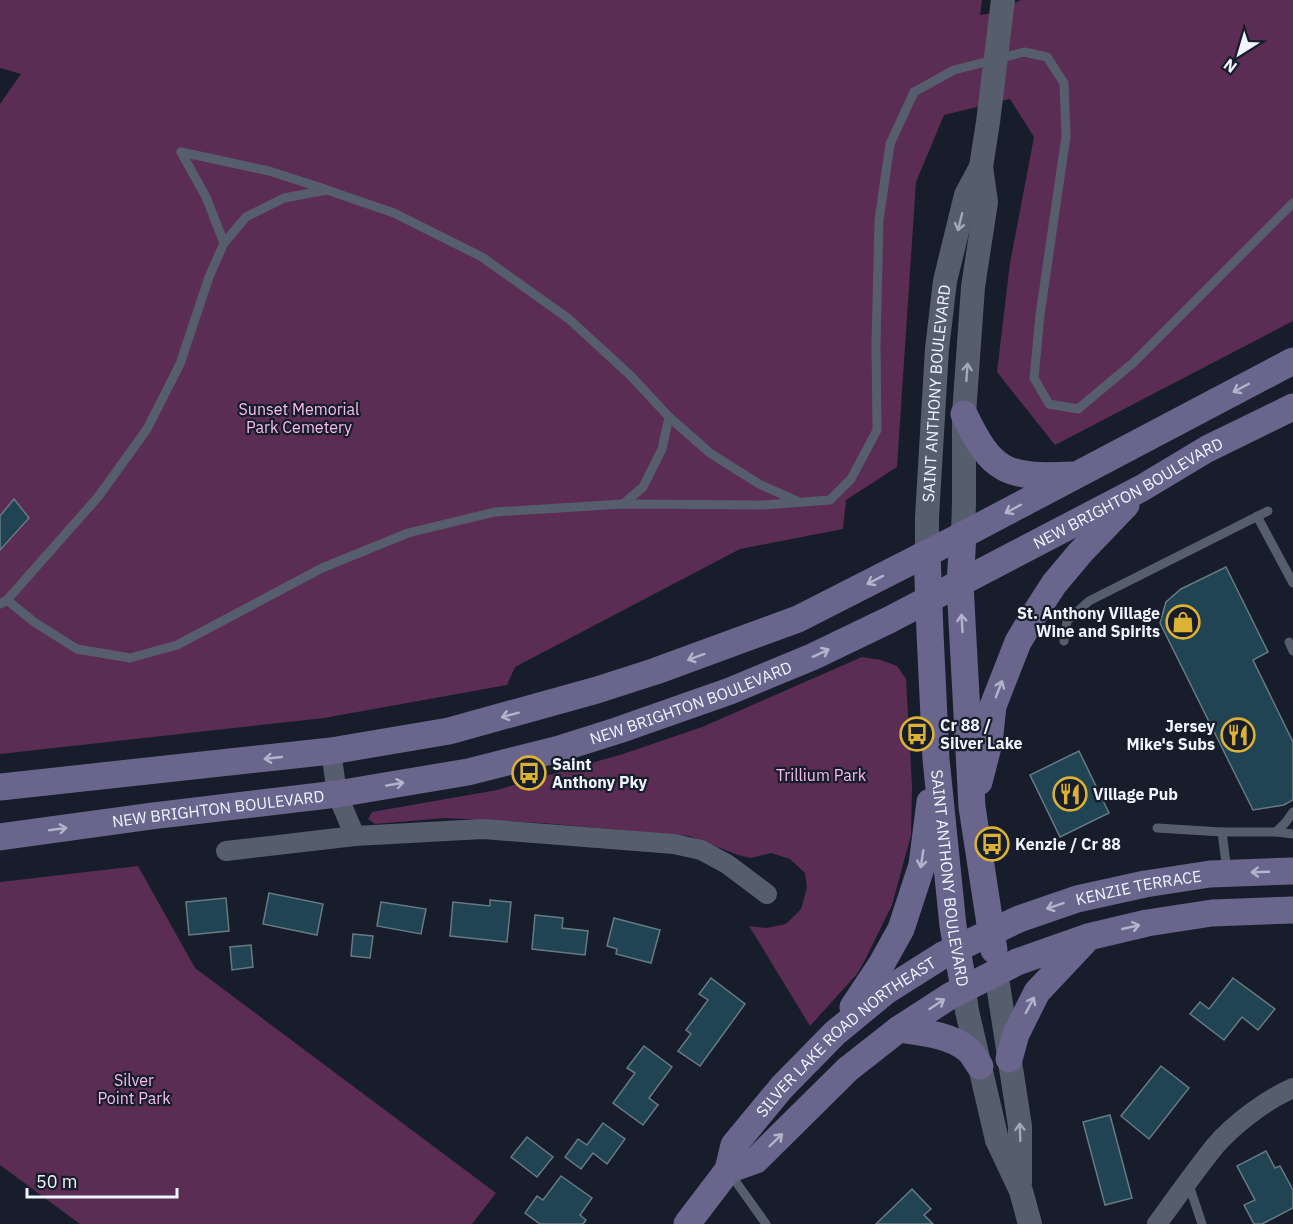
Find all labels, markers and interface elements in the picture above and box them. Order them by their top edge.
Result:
north arrow [1209,24,1269,84]
text: N [1219,55,1241,77]
one-way arrow [953,212,965,231]
street label: SAINT ANTHONY BOULEVARD [918,283,955,503]
one-way arrow [962,362,973,382]
one-way arrow [1233,383,1251,394]
park label: Sunset Memorial Park Cemetery [239,399,359,437]
street label: NEW BRIGHTON BOULEVARD [1030,433,1226,553]
one-way arrow [1005,503,1022,515]
one-way arrow [867,575,885,587]
place label: St. Anthony Village Wine and Spirits [1017,603,1160,641]
shop icon: St. Anthony Village Wine and Spirits [1165,604,1201,640]
one-way arrow [956,613,967,633]
one-way arrow [811,647,829,659]
one-way arrow [687,652,706,663]
street label: NEW BRIGHTON BOULEVARD [587,657,795,749]
one-way arrow [995,680,1006,698]
one-way arrow [501,710,520,721]
place label: Cr 88 / Silver Lake [940,715,1022,753]
bus stop icon: Cr 88 / Silver Lake [899,716,935,752]
place label: Jersey Mike's Subs [1126,716,1215,754]
restaurant icon: Jersey Mike's Subs [1220,717,1256,753]
one-way arrow [264,753,283,764]
place label: Saint Anthony Pky [552,754,648,792]
bus stop icon: Saint Anthony Pky [511,755,547,791]
park label: Trillium Park [776,765,867,785]
street label: SAINT ANTHONY BOULEVARD [927,769,973,988]
restaurant icon: Village Pub [1052,776,1088,812]
one-way arrow [384,778,404,789]
place label: Village Pub [1093,784,1178,804]
street label: NEW BRIGHTON BOULEVARD [111,786,325,831]
one-way arrow [48,823,67,834]
bus stop icon: Kenzie / Cr 88 [974,826,1010,862]
place label: Kenzie / Cr 88 [1015,834,1121,854]
one-way arrow [917,849,928,868]
street label: KENZIE TERRACE [1074,865,1203,909]
one-way arrow [1251,867,1271,878]
one-way arrow [1046,902,1065,913]
one-way arrow [1121,920,1140,932]
street label: SILVER LAKE ROAD NORTHEAST [751,952,939,1121]
one-way arrow [1025,996,1037,1014]
one-way arrow [928,998,945,1010]
park label: Silver Point Park [97,1070,171,1108]
one-way arrow [1014,1123,1025,1143]
one-way arrow [769,1133,784,1147]
scale bar [27,1161,177,1199]
text: 50 m [36,1170,78,1193]

